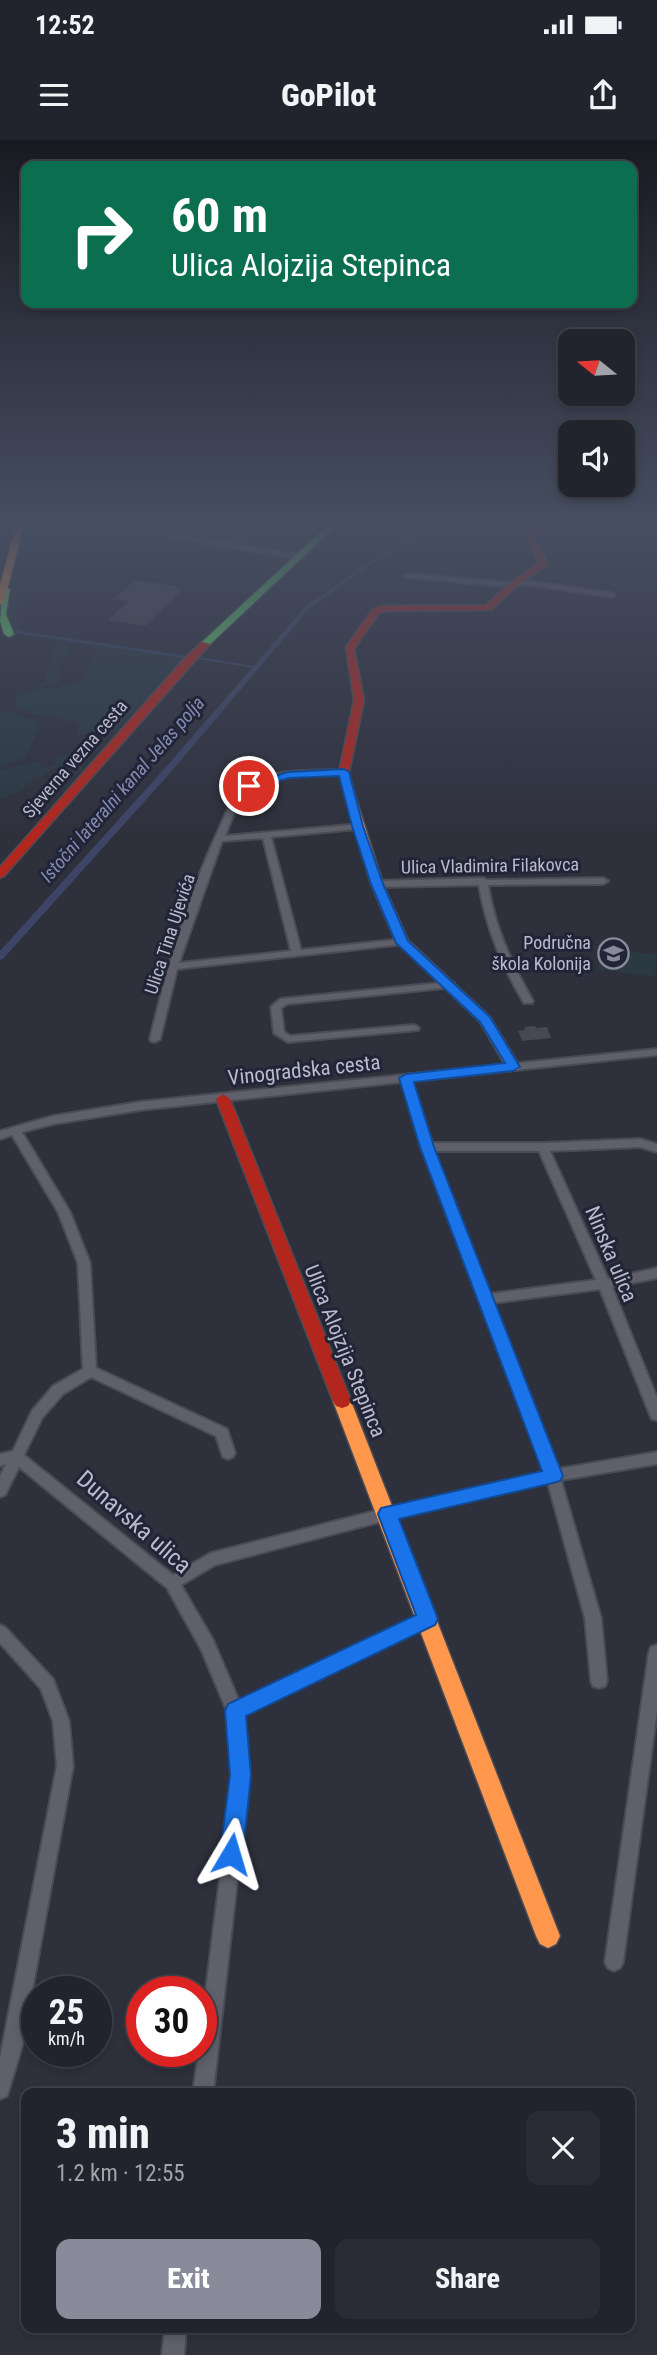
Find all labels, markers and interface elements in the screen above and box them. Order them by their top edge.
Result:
text: 12:52 [35,10,95,40]
icon: menu [35,76,73,114]
text: GoPilot [281,76,376,114]
icon: share [584,76,622,114]
text: 60 m [171,187,268,244]
icon: right [56,189,147,280]
text: Ulica Alojzija Stepinca [171,246,451,284]
north arrow [558,329,635,406]
map controls [558,329,635,497]
button: sound [558,420,635,497]
water label: Istočni lateralni kanal Jelas polja [35,692,209,887]
street label: Sjeverna vezna cesta [18,696,131,822]
pin [219,756,279,816]
icon: arrive [230,767,268,805]
street label: Ulica Vladimira Filakovca [401,853,579,878]
street label: Ulica Tina Ujevića [140,871,199,997]
place label: Područna škola Kolonija [491,932,591,974]
school or university icon: Područna škola Kolonija [597,936,631,970]
street label: Vinogradska cesta [226,1050,382,1090]
street label: Ninska ulica [580,1203,642,1305]
street label: Ulica Alojzija Stepinca [299,1261,391,1441]
street label: Dunavska ulica [71,1465,197,1579]
position arrow [194,1817,268,1891]
speed limit sign: 30 [126,1976,217,2067]
text: 25 [49,1992,84,2033]
text: km/h [48,2028,85,2049]
text: 3 min [56,2109,150,2158]
button: close [526,2111,600,2185]
text: 1.2 km · 12:55 [56,2160,185,2187]
button: Exit [56,2239,321,2319]
button: Share [335,2239,600,2319]

